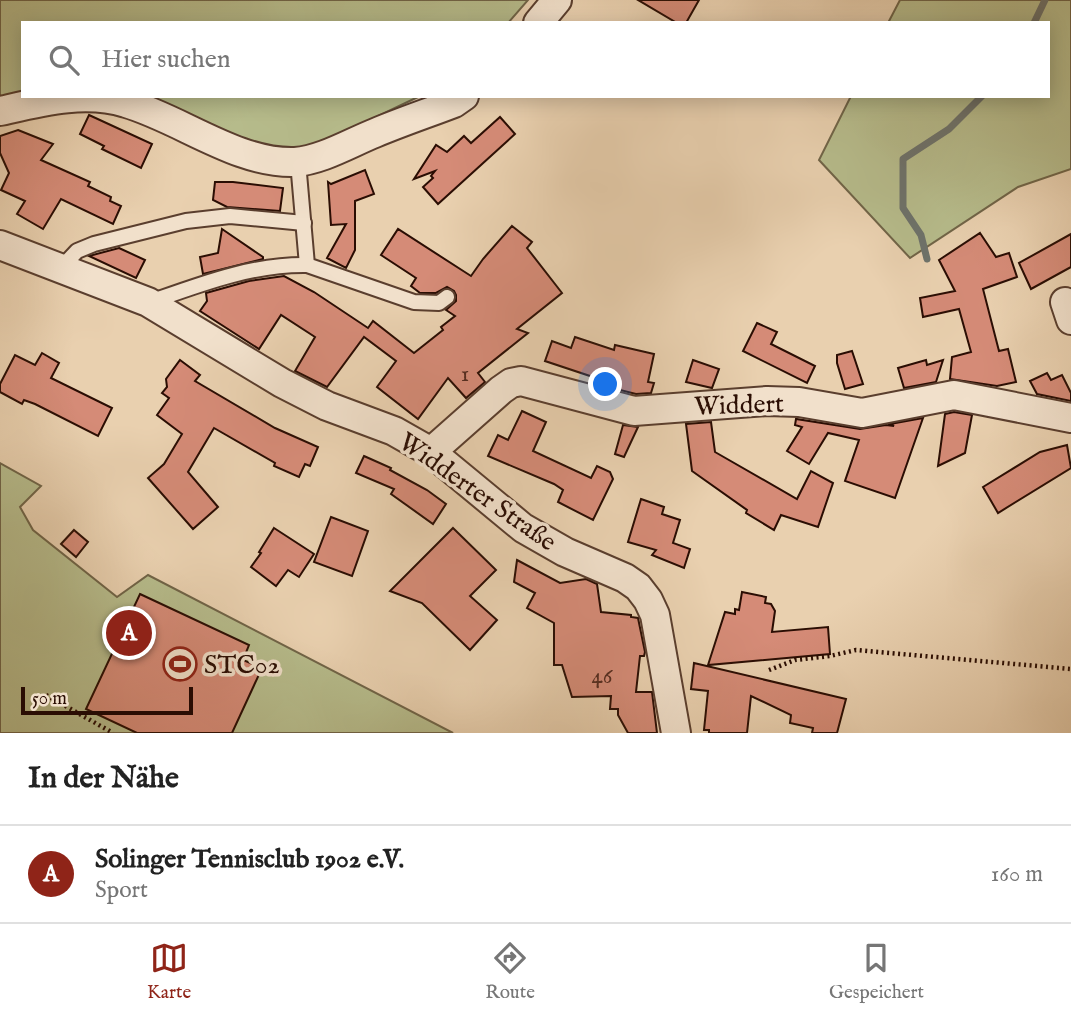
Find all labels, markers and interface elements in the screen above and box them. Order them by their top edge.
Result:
search box [21,21,1050,98]
icon: search [45,41,83,79]
text: Hier suchen [101,43,231,76]
house number: 1 [461,360,469,389]
your location [588,367,622,401]
street label: Widdert [694,387,785,424]
street label: Widderter Straße [392,426,563,559]
pin: A [106,607,152,659]
sports icon: STC02 [161,645,199,683]
place label: STC02 [204,649,280,682]
house number: 46 [592,662,614,691]
scale bar [21,684,192,716]
text: 50 m [32,687,67,711]
text: In der Nähe [28,760,179,798]
text: Solinger Tennisclub 1902 e.V. [95,843,404,876]
text: A [43,860,59,889]
text: 160 m [991,860,1043,889]
text: Sport [95,876,148,905]
tab: Karte [147,939,191,1005]
tab: Route [485,939,535,1005]
tab: Gespeichert [829,939,924,1005]

